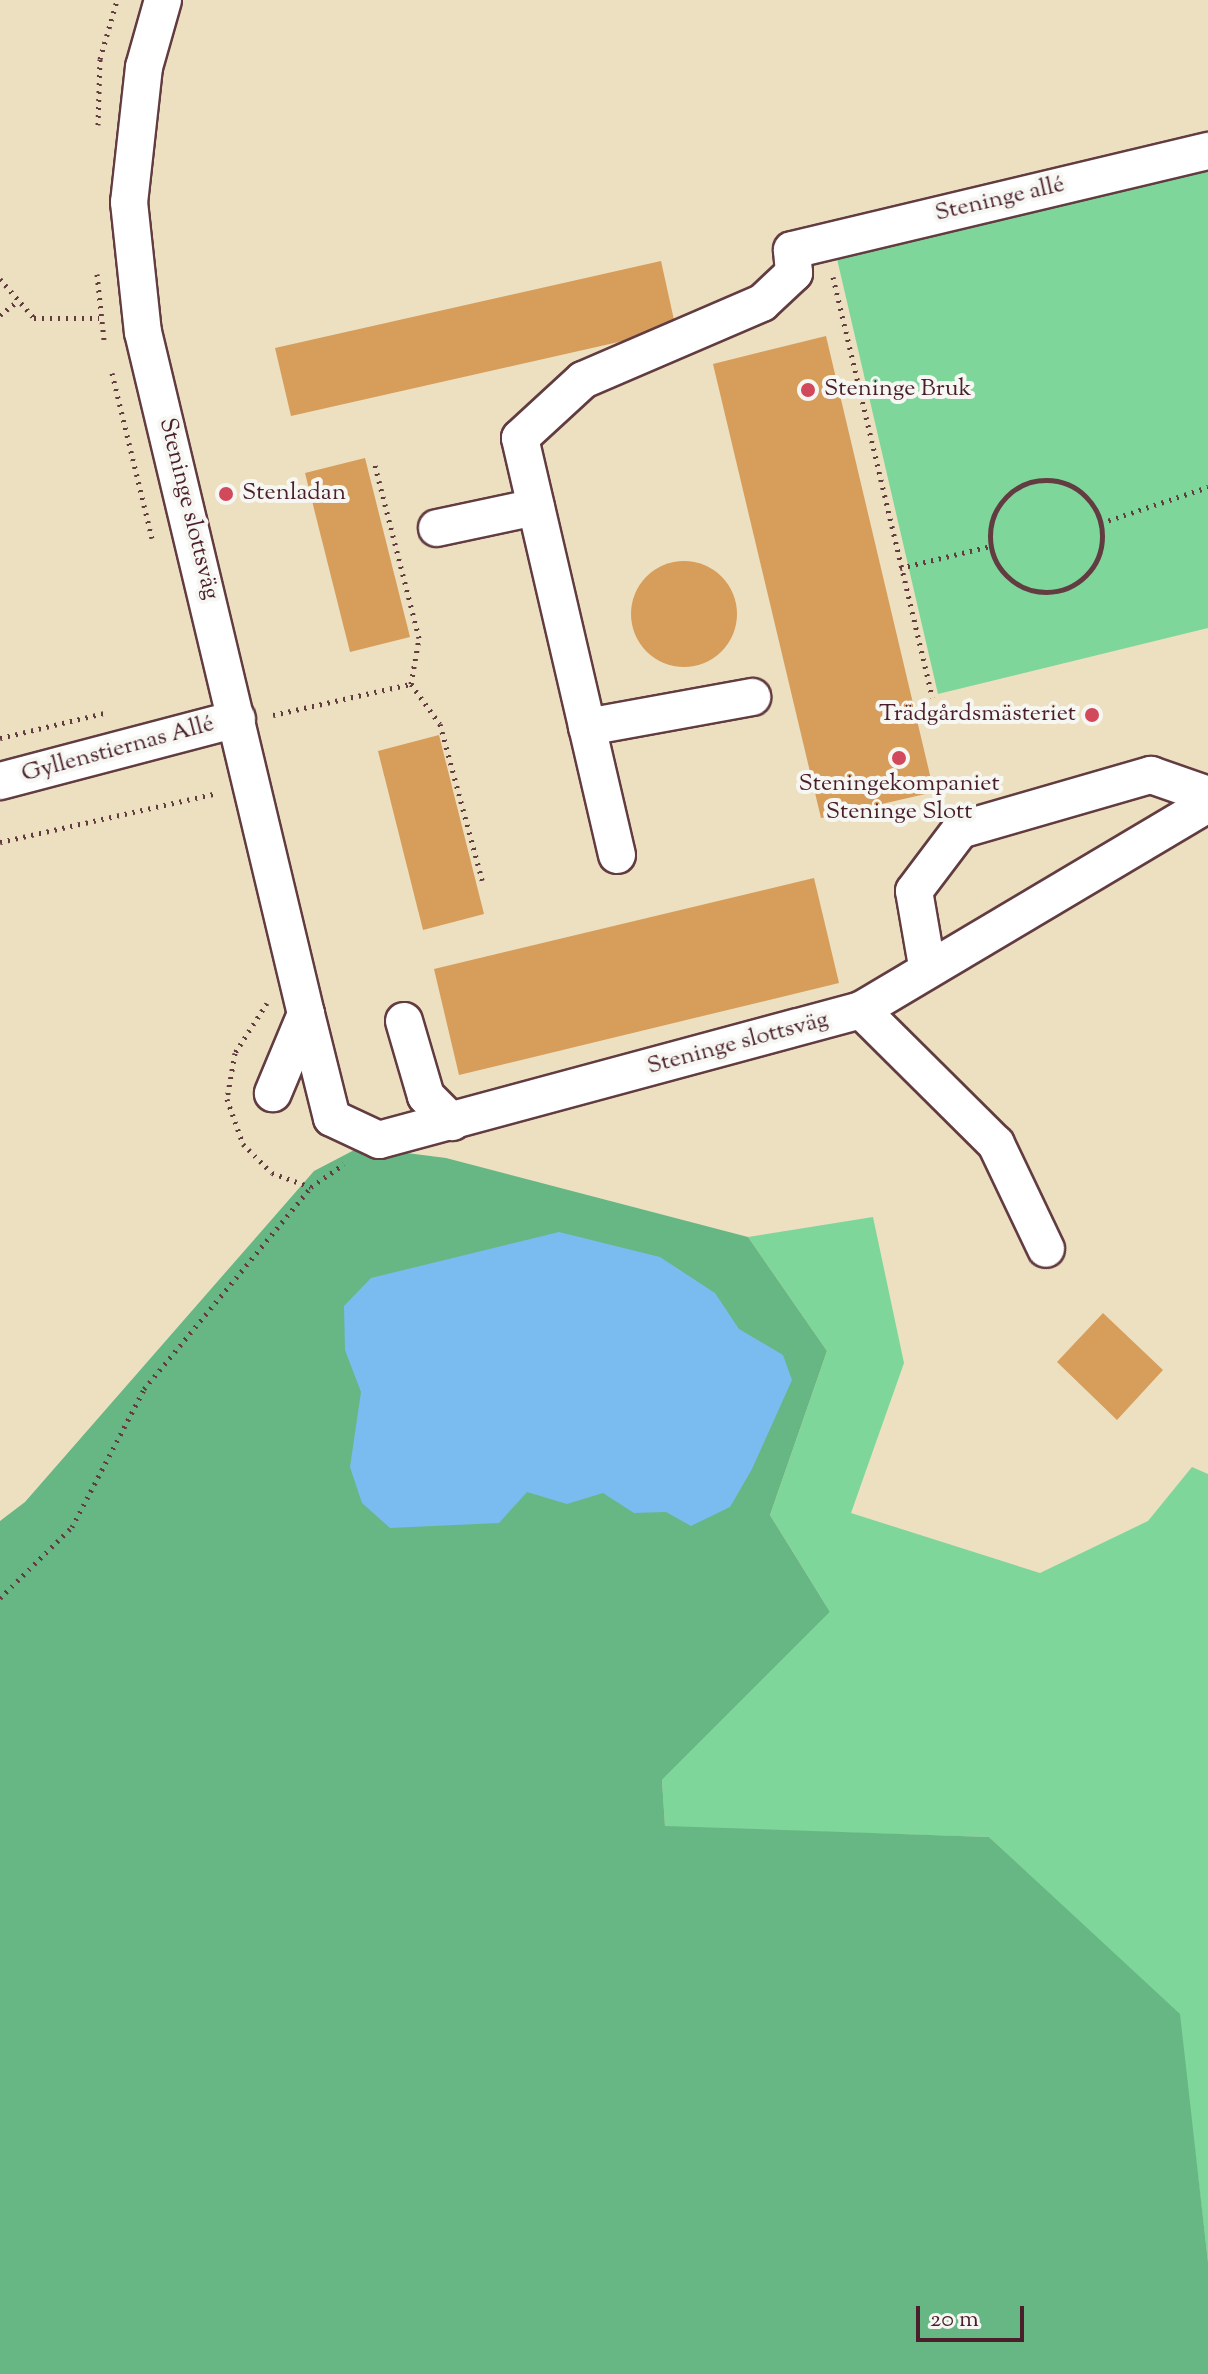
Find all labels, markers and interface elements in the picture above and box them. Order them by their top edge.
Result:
street label: Steninge allé [932,171,1068,229]
place label: Steninge Bruk [824,376,972,404]
marker: Steninge Bruk [799,381,817,399]
street label: Steninge slottsväg [151,415,225,603]
place label: Stenladan [242,480,346,508]
marker: Stenladan [217,485,235,503]
place label: Trädgårdsmästeriet [879,701,1076,729]
marker: Trädgårdsmästeriet [1083,706,1101,724]
street label: Gyllenstiernas Allé [19,710,217,790]
marker: Steningekompaniet Steninge Slott [890,749,908,767]
place label: Steningekompaniet Steninge Slott [798,771,1000,827]
street label: Steninge slottsväg [644,1006,832,1082]
scale bar [920,2290,1028,2340]
text: 20 m [930,2303,979,2337]

